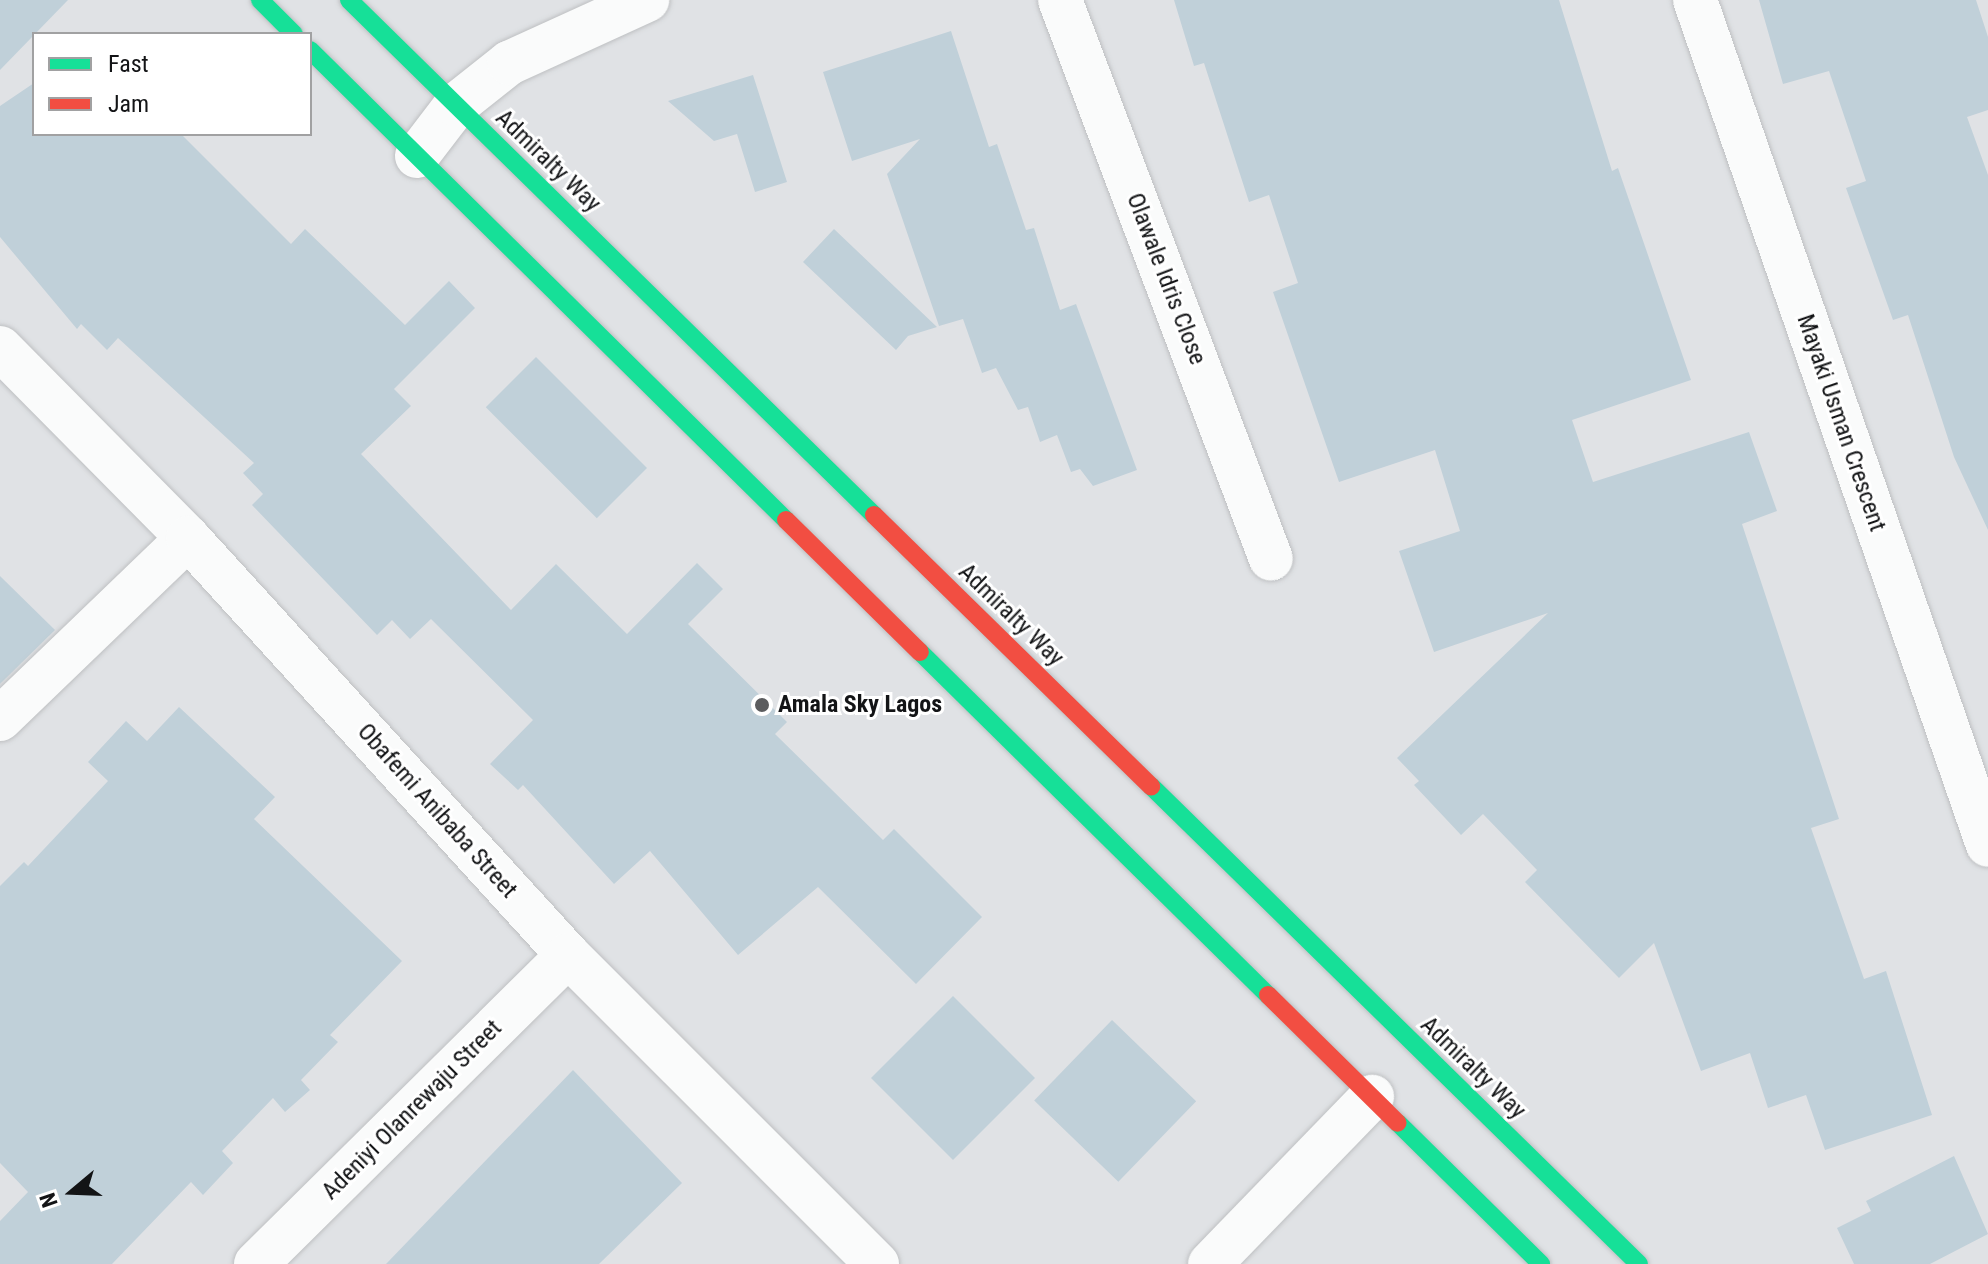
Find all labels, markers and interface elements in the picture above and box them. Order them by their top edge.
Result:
legend [32,32,312,136]
text: Fast [108,50,149,78]
text: Jam [108,90,149,118]
street label: Admiralty Way [489,104,607,218]
street label: Olawale Idris Close [1120,189,1212,369]
street label: Mayaki Usman Crescent [1790,311,1892,535]
street label: Admiralty Way [952,558,1070,672]
place label: Amala Sky Lagos [778,691,942,719]
marker: Amala Sky Lagos [753,696,771,714]
street label: Obafemi Anibaba Street [351,718,523,904]
street label: Admiralty Way [1414,1011,1532,1125]
street label: Adeniyi Olanrewaju Street [316,1014,508,1206]
north arrow [32,1152,112,1232]
text: N [35,1190,63,1210]

